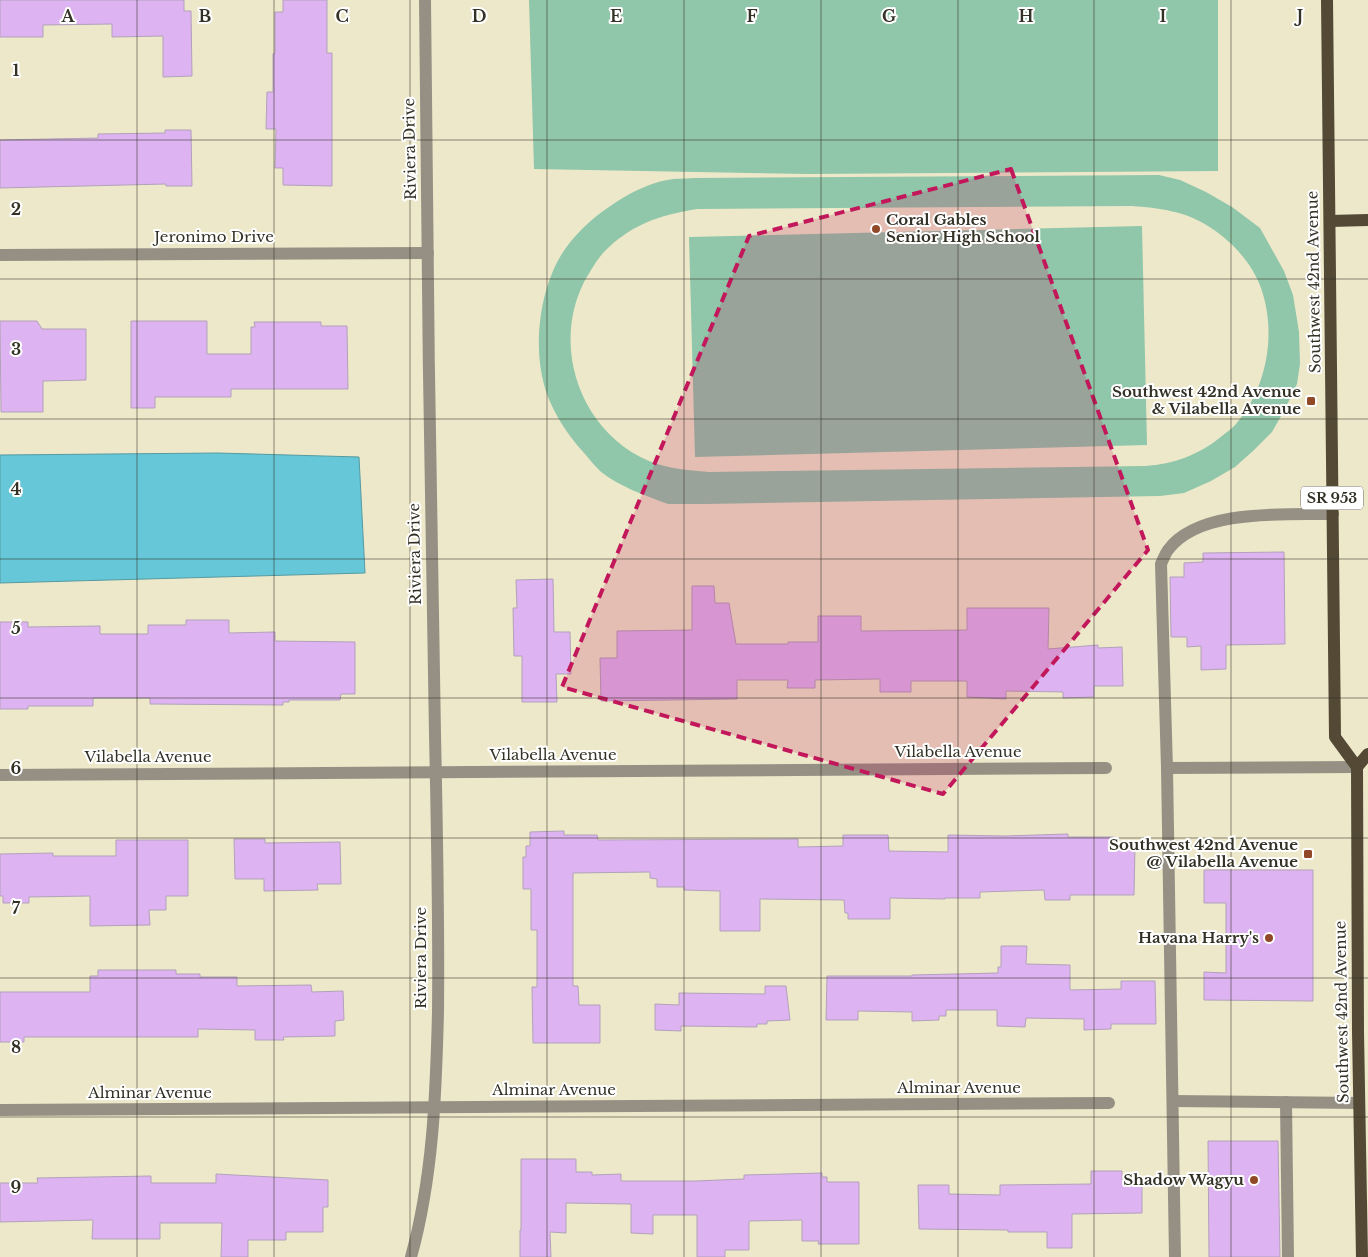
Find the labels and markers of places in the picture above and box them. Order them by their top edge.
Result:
place label: Coral Gables Senior High School [886,210,1040,246]
marker: Coral Gables Senior High School [870,223,882,235]
place label: Southwest 42nd Avenue & Vilabella Avenue [1112,382,1301,418]
marker: Southwest 42nd Avenue & Vilabella Avenue [1305,395,1317,407]
place label: Southwest 42nd Avenue @ Vilabella Avenue [1109,835,1298,871]
marker: Southwest 42nd Avenue @ Vilabella Avenue [1302,848,1314,860]
place label: Havana Harry's [1138,928,1259,947]
marker: Havana Harry's [1263,932,1275,944]
place label: Shadow Wagyu [1123,1170,1244,1189]
marker: Shadow Wagyu [1248,1174,1260,1186]

